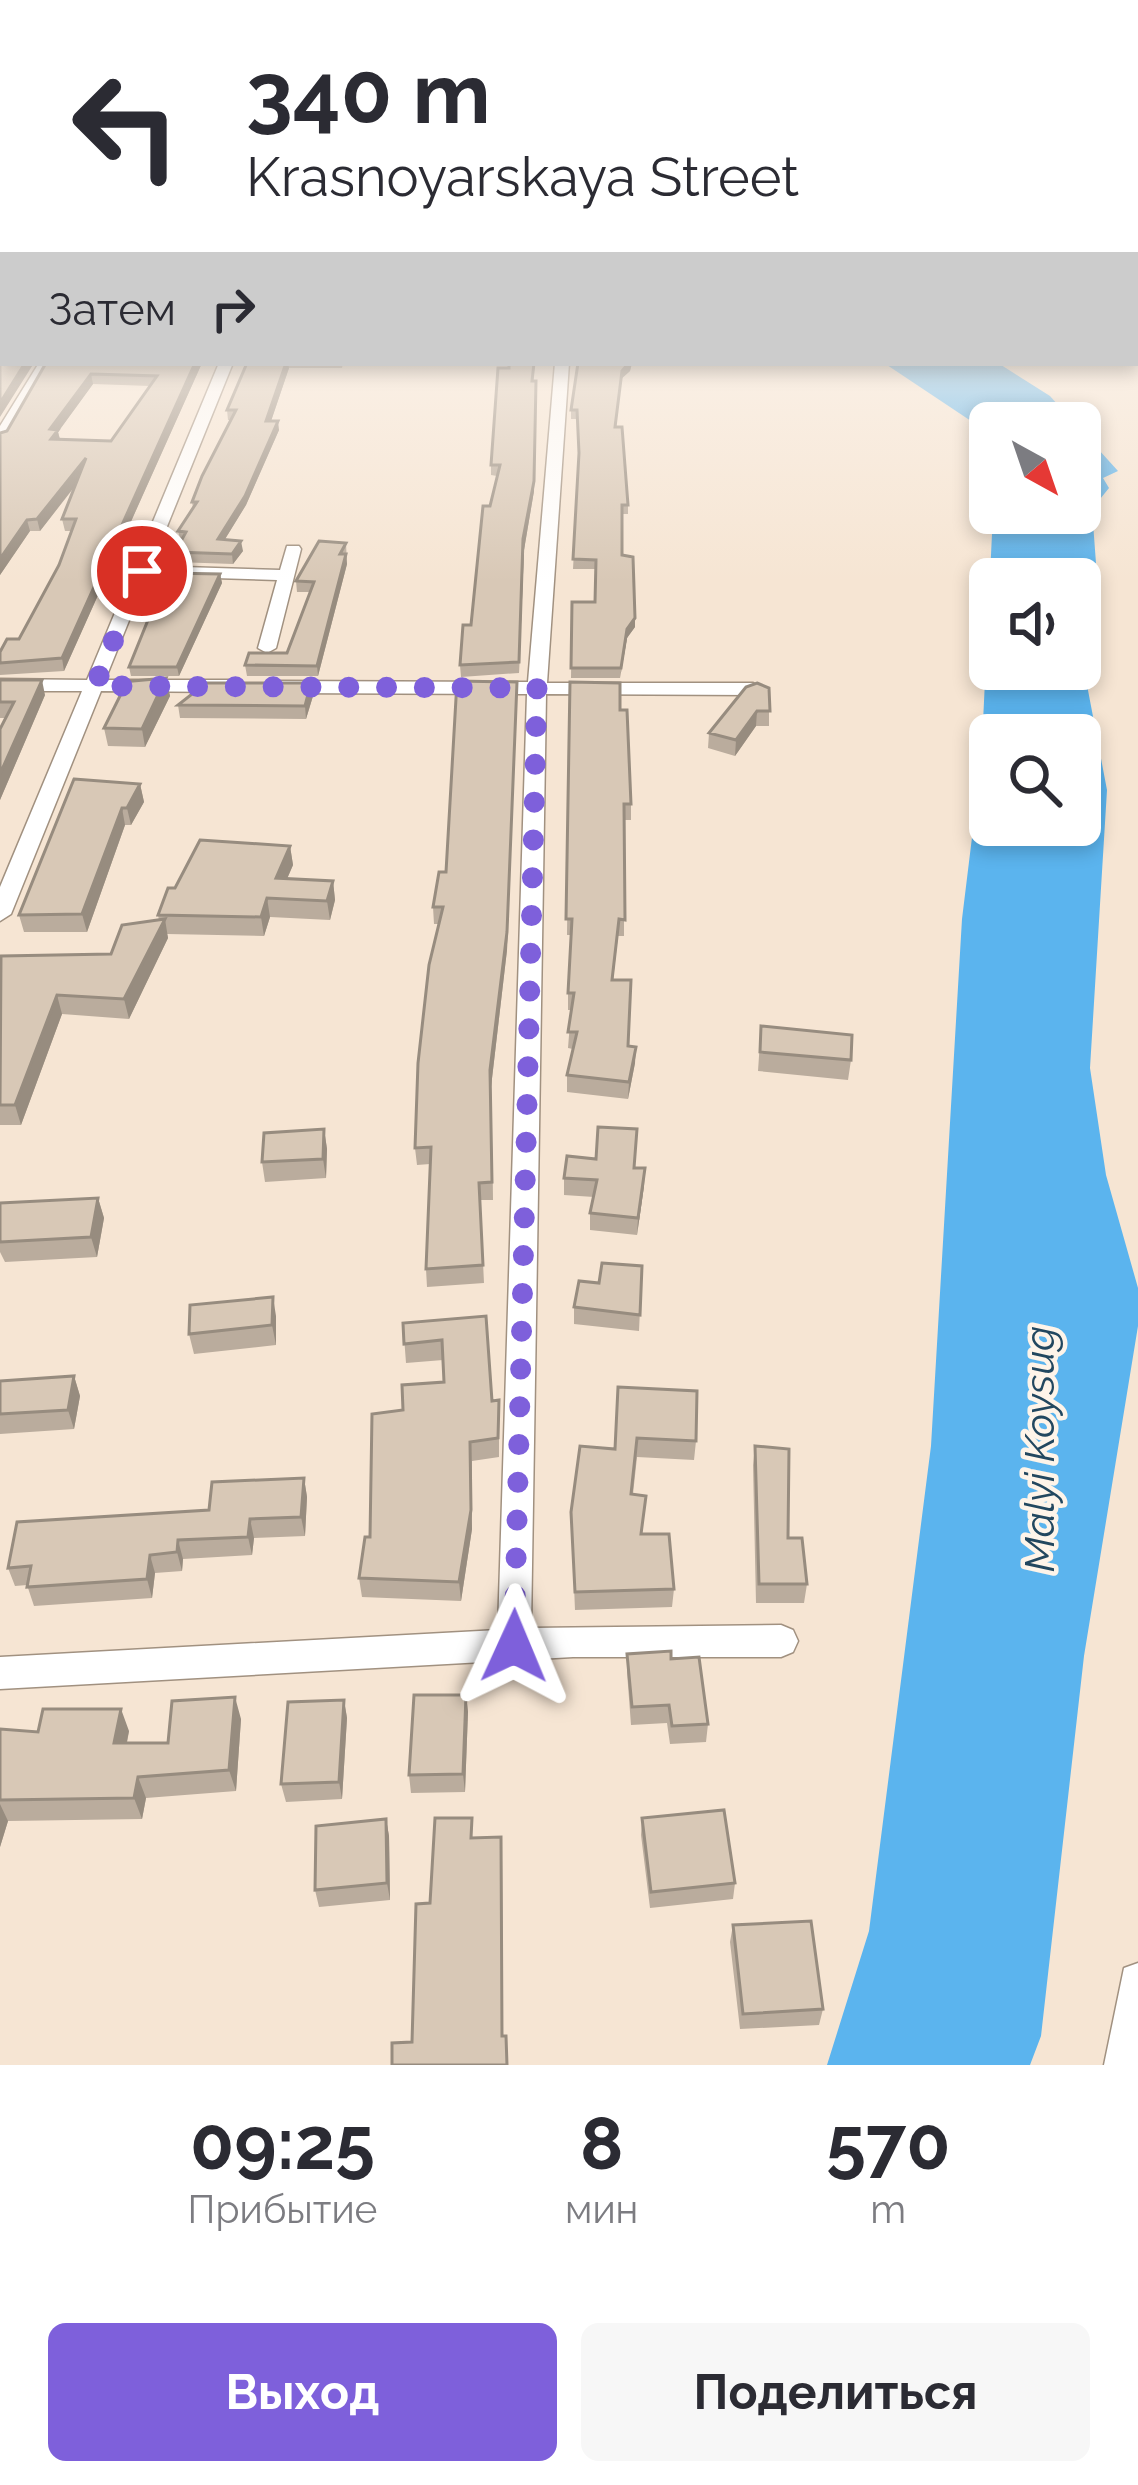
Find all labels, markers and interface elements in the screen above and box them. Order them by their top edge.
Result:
text: 340 m [246,44,491,143]
icon: left [48,48,204,204]
text: Krasnoyarskaya Street [246,145,799,209]
icon: right [200,276,266,342]
text: Затем [48,283,176,336]
north arrow [969,402,1101,534]
map controls [969,402,1101,846]
pin [91,520,193,622]
icon: arrive [109,538,175,604]
button: sound [969,558,1101,690]
button: search [969,714,1101,846]
water label: Malyi Koysug [1015,1326,1064,1572]
position arrow [451,1583,577,1709]
text: 09:25 [190,2101,375,2186]
text: 8 [580,2101,623,2186]
text: 570 [826,2101,950,2186]
text: Прибытие [188,2186,377,2232]
text: мин [565,2186,638,2232]
text: m [870,2186,906,2232]
button: Выход [48,2323,557,2461]
button: Поделиться [581,2323,1090,2461]

